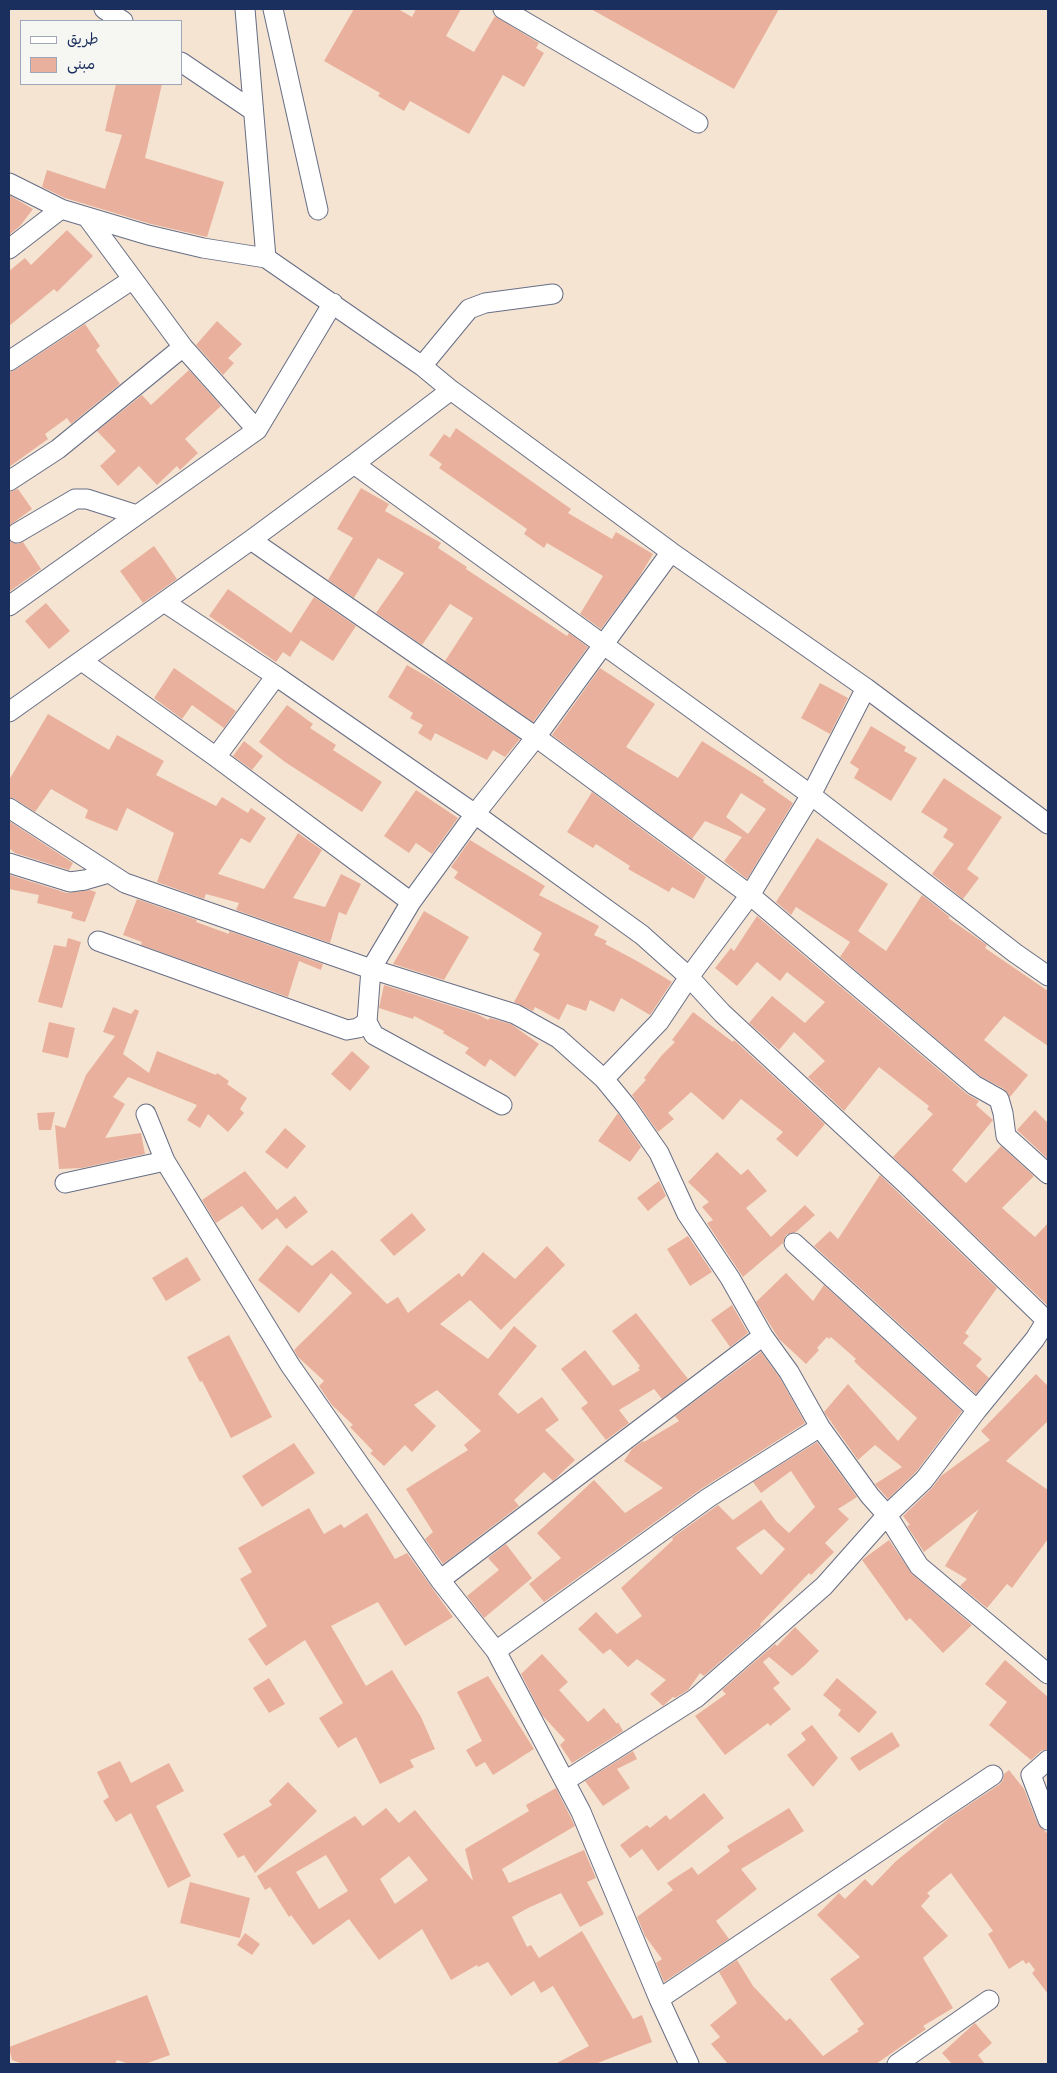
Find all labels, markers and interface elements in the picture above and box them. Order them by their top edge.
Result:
legend [20,20,182,85]
text: طريق [67,28,99,48]
text: مبنى [67,53,95,73]

